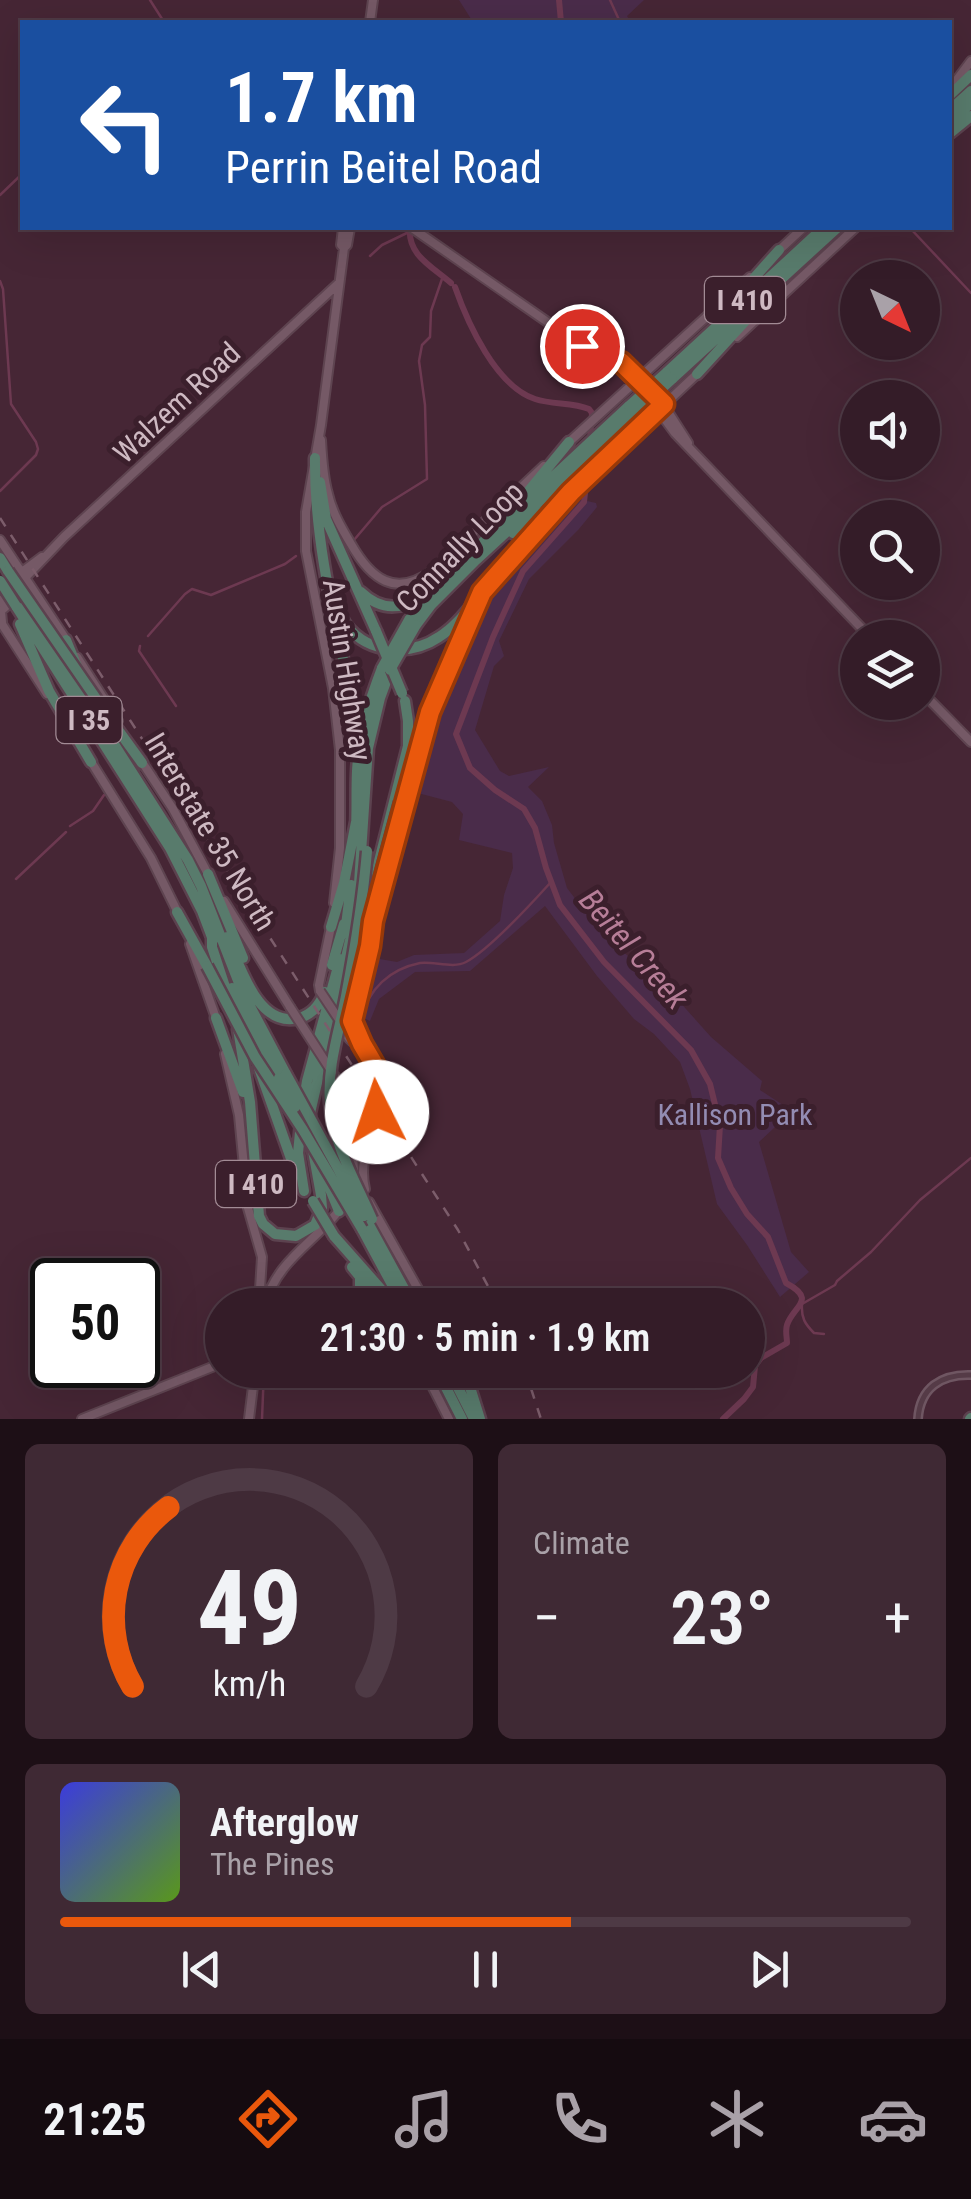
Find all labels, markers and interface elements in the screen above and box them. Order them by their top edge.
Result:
text: 1.7 km [225,57,418,139]
icon: left [60,60,190,190]
text: Perrin Beitel Road [225,141,542,194]
north arrow [840,260,940,360]
map controls [840,260,940,720]
road number: I 410 [705,277,785,323]
pin [540,304,625,389]
icon: arrive [555,319,610,374]
street label: Walzem Road [106,335,247,470]
button: sound [840,380,940,480]
street label: Connally Loop [389,474,531,619]
button: search [840,500,940,600]
street label: Austin Highway [316,577,379,763]
button: layers [840,620,940,720]
road number: I 35 [56,697,122,743]
street label: Interstate 35 North [138,727,283,937]
water label: Beitel Creek [572,881,697,1018]
position arrow [325,1060,429,1164]
park label: Kallison Park [657,1097,813,1132]
road number: I 410 [216,1161,296,1207]
speed limit sign: 50 [30,1258,160,1388]
text: 21:30 · 5 min · 1.9 km [320,1316,650,1360]
text: Climate [533,1524,630,1562]
text: 49 [196,1548,302,1669]
text: 23° [670,1574,774,1662]
text: − [533,1586,561,1650]
text: + [884,1586,911,1650]
text: km/h [212,1663,286,1705]
text: Afterglow [210,1801,359,1845]
text: The Pines [210,1845,335,1883]
icon: previous [174,1942,229,1997]
icon: pause [458,1942,513,1997]
icon: next [742,1942,797,1997]
icon: directions [233,2084,303,2154]
icon: music [389,2084,459,2154]
icon: phone [545,2084,615,2154]
icon: climate [702,2084,772,2154]
icon: car [858,2084,928,2154]
text: 21:25 [43,2093,146,2146]

